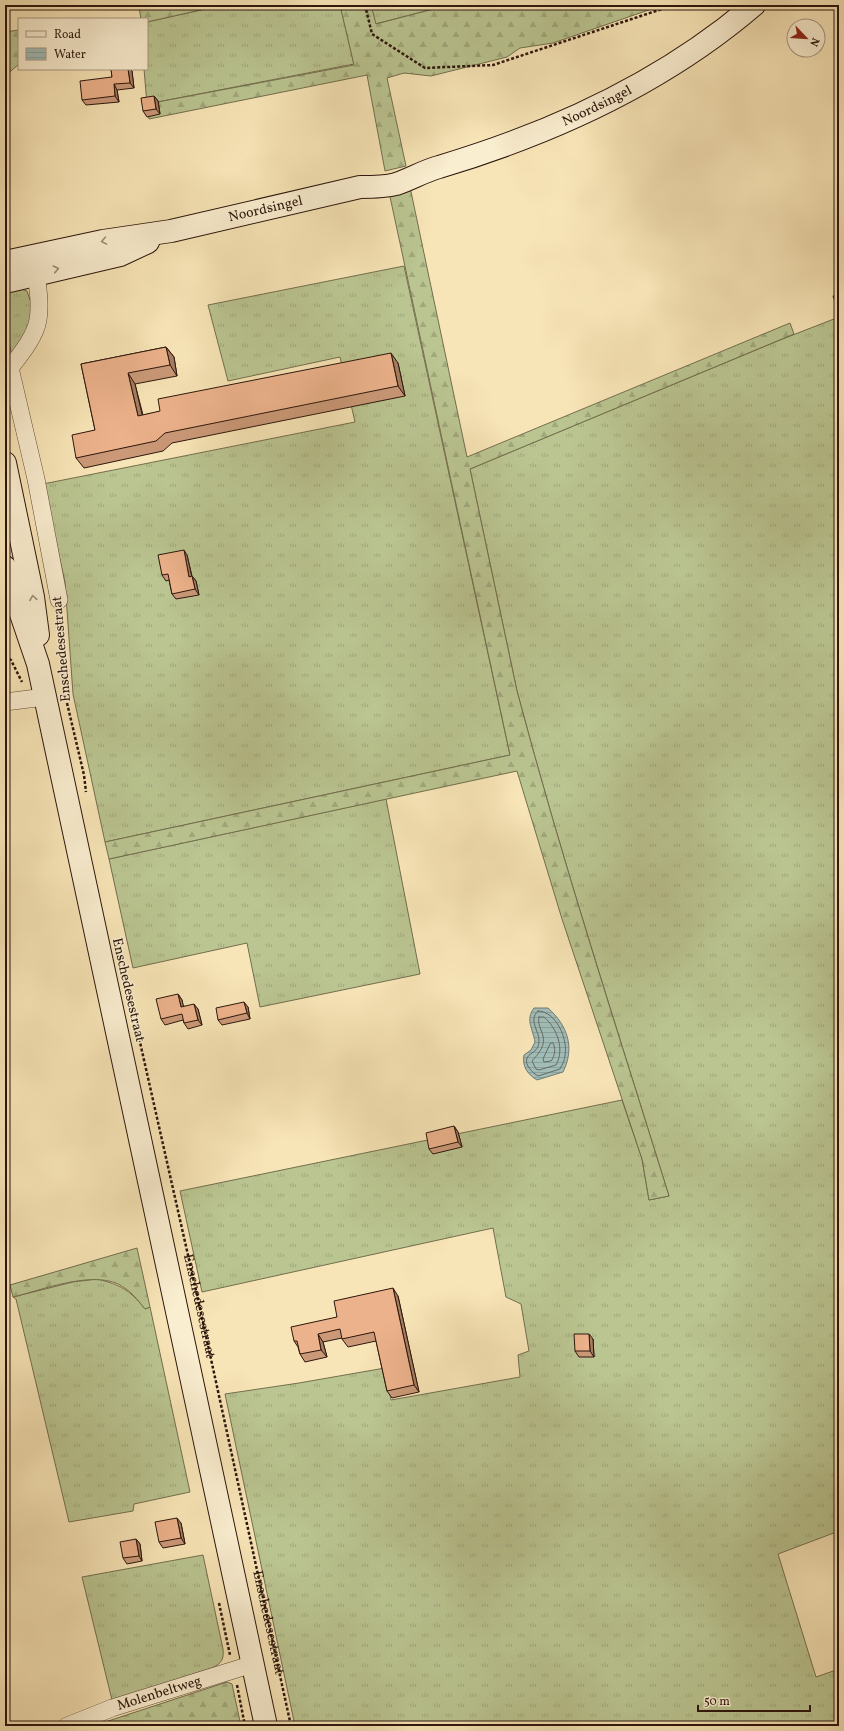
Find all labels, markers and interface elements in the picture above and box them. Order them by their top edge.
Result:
legend [18,18,148,70]
north arrow [786,18,826,58]
text: Road [54,27,81,43]
text: N [805,35,822,48]
text: Water [54,47,86,63]
street label: Noordsingel [559,81,635,131]
street label: Noordsingel [227,191,305,227]
one-way arrow [101,236,107,245]
one-way arrow [53,265,60,273]
one-way arrow [29,595,38,601]
street label: Enschedesestraat [48,595,76,703]
street label: Enschedesestraat [107,936,149,1044]
street label: Enschedesestraat [178,1252,220,1360]
street label: Enschedesestraat [248,1569,289,1677]
street label: Molenbeltweg [115,1671,204,1715]
scale bar [698,1687,810,1713]
text: 50 m [704,1694,730,1710]

